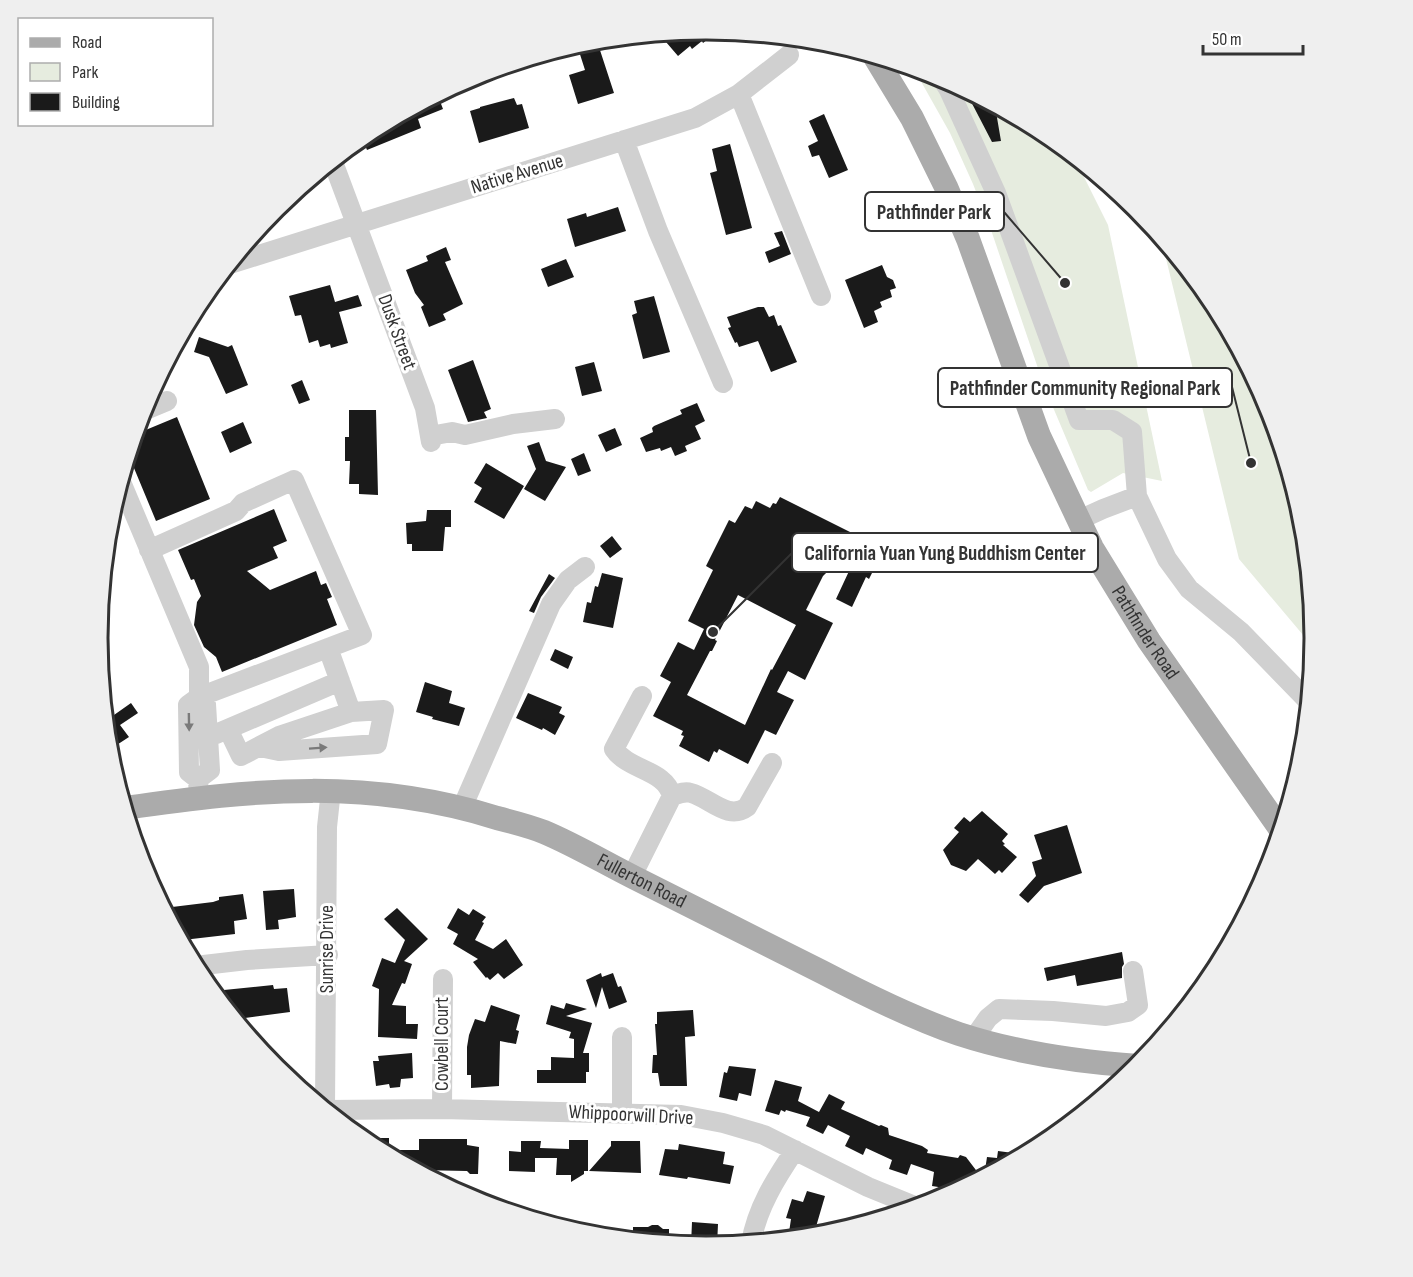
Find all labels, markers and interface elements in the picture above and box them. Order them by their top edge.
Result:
legend [18,18,213,126]
scale bar [1203,18,1304,56]
text: 50 m [1212,29,1242,50]
text: Road [72,32,102,53]
text: Park [72,62,98,83]
text: Building [72,92,120,113]
street label: Native Avenue [468,149,566,199]
callout: Pathfinder Park [865,192,1004,231]
text: Pathfinder Park [877,200,991,225]
street label: Dusk Street [372,291,422,373]
callout: Pathfinder Community Regional Park [938,368,1232,407]
text: Pathfinder Community Regional Park [950,376,1220,401]
callout: California Yuan Yung Buddhism Center [792,533,1098,572]
text: California Yuan Yung Buddhism Center [804,541,1086,566]
street label: Pathfinder Road [1106,582,1184,684]
one-way arrow [184,713,194,732]
one-way arrow [308,744,327,753]
street label: Fullerton Road [593,848,690,914]
street label: Sunrise Drive [315,905,339,993]
street label: Cowbell Court [430,997,454,1091]
street label: Whippoorwill Drive [568,1100,694,1130]

